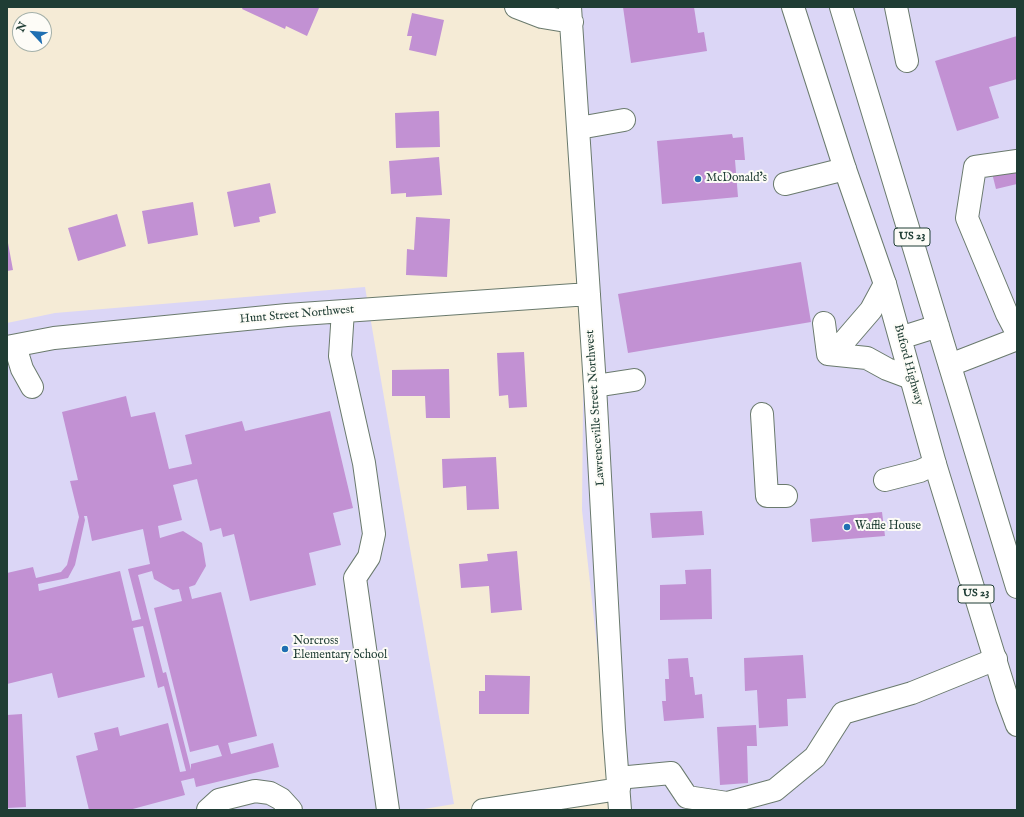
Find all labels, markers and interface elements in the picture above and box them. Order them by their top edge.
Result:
north arrow [12,12,52,52]
text: N [14,20,30,35]
place label: McDonald's [706,172,767,186]
marker: McDonald's [693,174,703,184]
road number: US 23 [894,228,930,246]
street label: Hunt Street Northwest [239,303,355,327]
street label: Buford Highway [890,323,926,407]
street label: Lawrenceville Street Northwest [583,329,609,487]
place label: Waffle House [855,520,921,534]
marker: Waffle House [842,522,852,532]
road number: US 23 [958,585,994,603]
place label: Norcross Elementary School [293,635,387,663]
marker: Norcross Elementary School [280,644,290,654]

